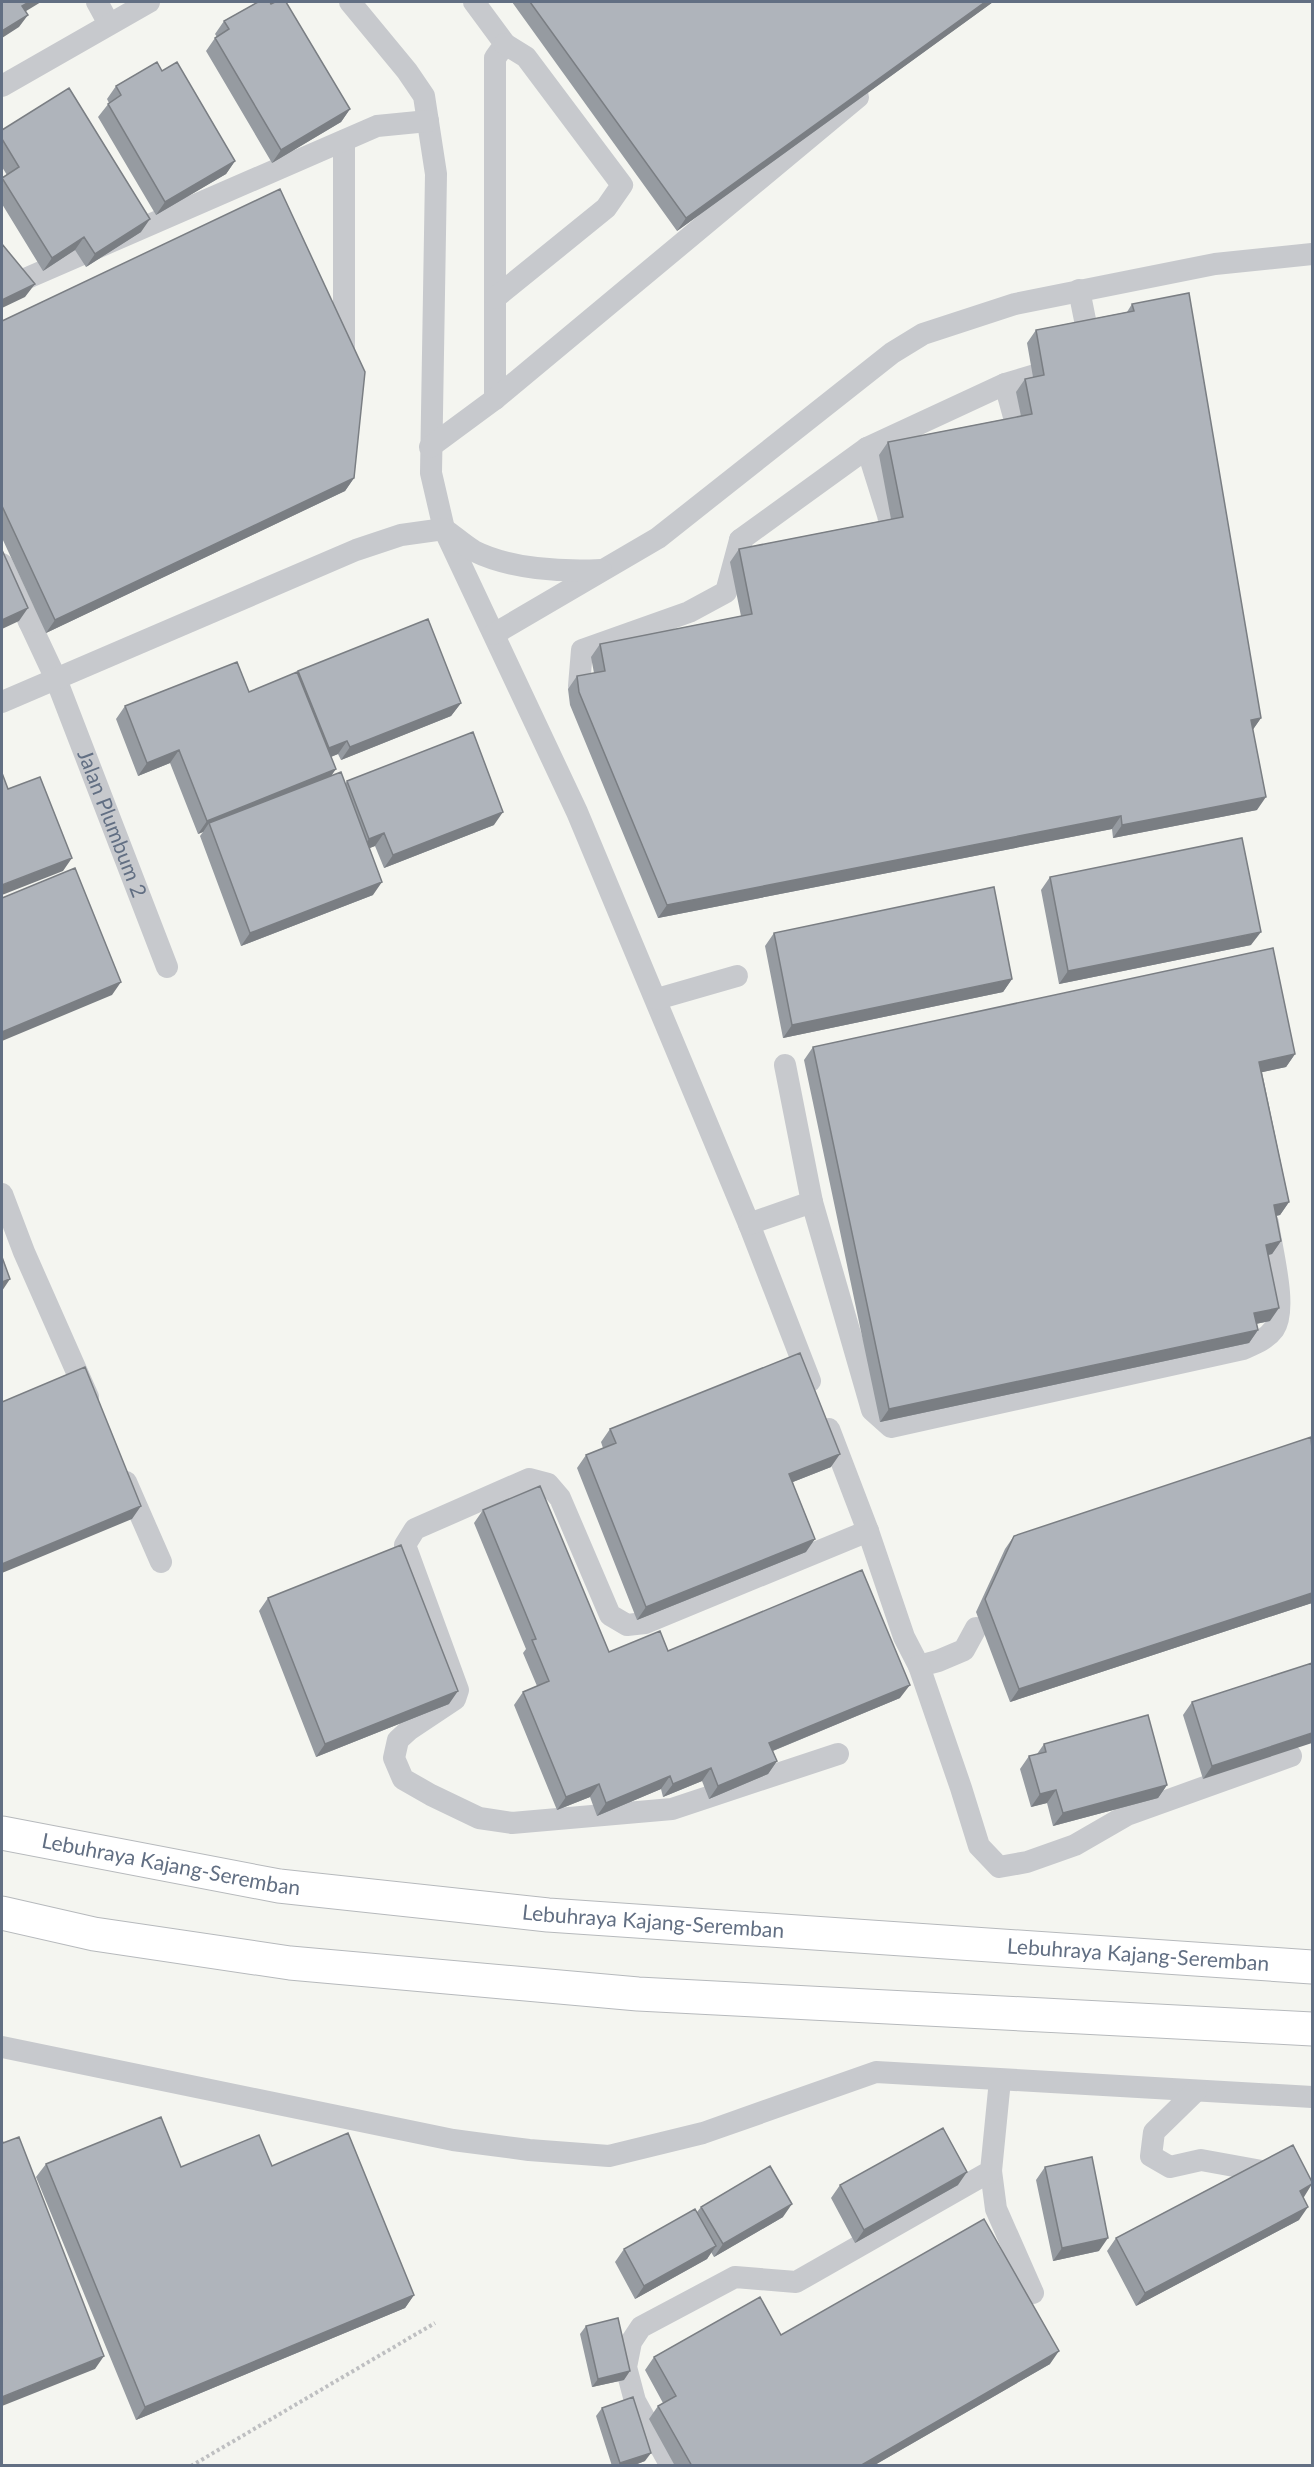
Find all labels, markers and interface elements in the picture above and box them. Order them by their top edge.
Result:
street label: Jalan Plumbum 2 [73,746,153,900]
street label: Lebuhraya Kajang-Seremban [40,1827,302,1899]
street label: Lebuhraya Kajang-Seremban [521,1898,785,1942]
street label: Lebuhraya Kajang-Seremban [1006,1932,1270,1975]

